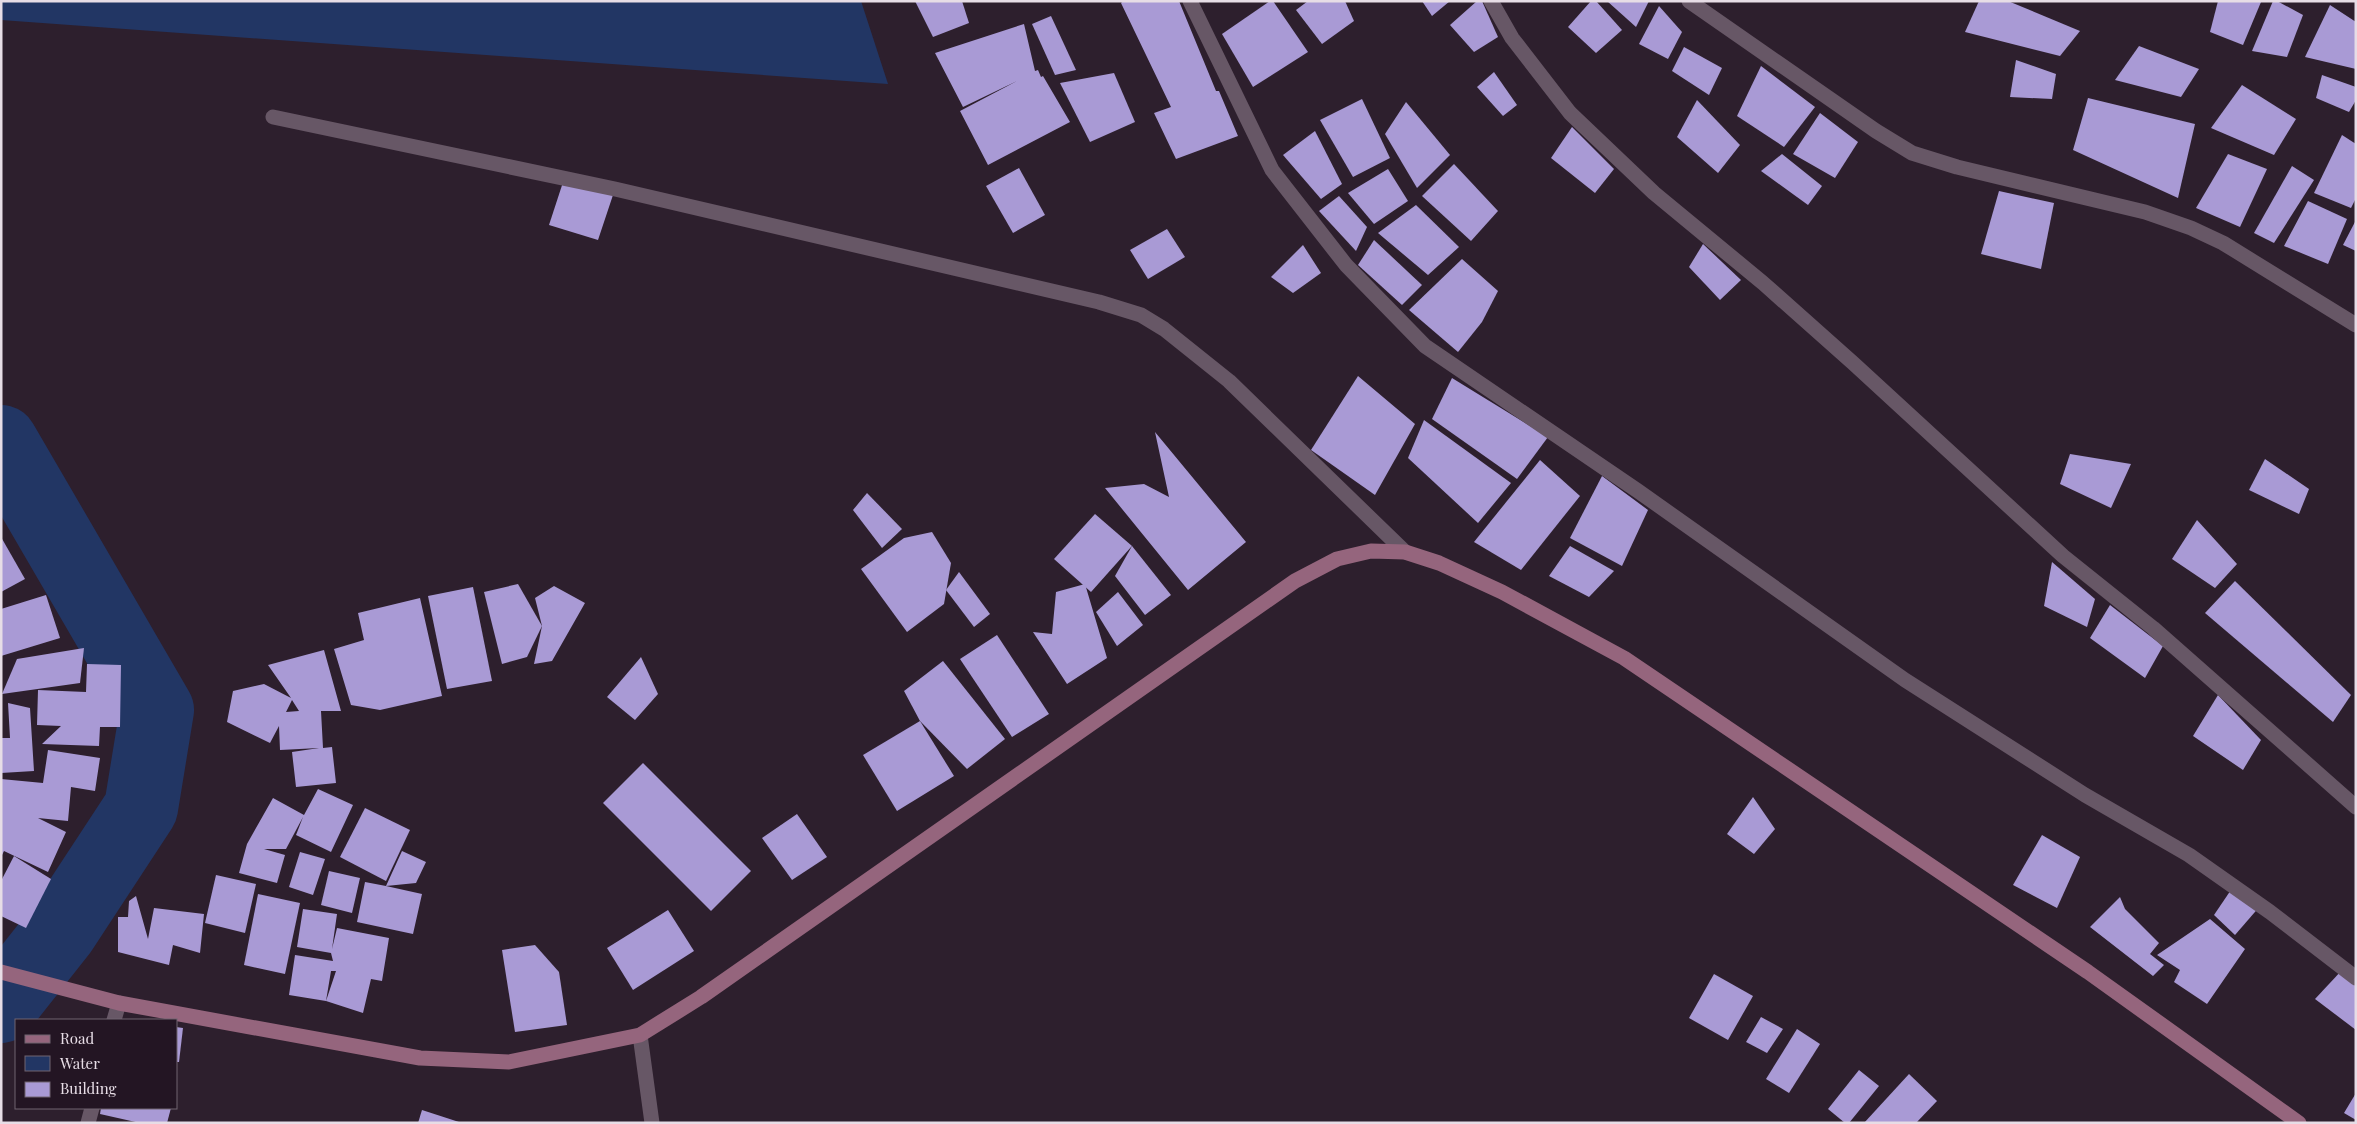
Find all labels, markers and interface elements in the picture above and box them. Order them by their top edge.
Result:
legend [15,1019,178,1109]
text: Road [60,1028,94,1048]
text: Water [59,1053,100,1073]
text: Building [60,1078,117,1098]

